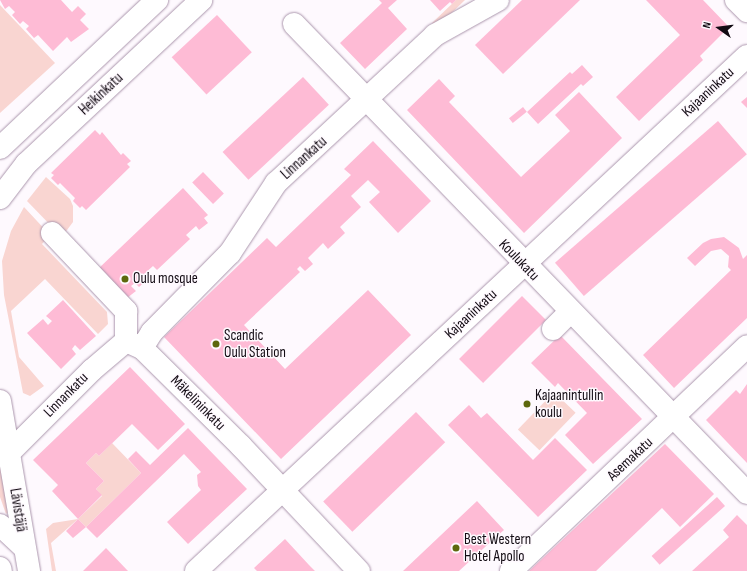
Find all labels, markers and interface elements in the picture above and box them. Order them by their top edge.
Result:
north arrow [699,8,739,48]
text: N [700,21,714,29]
street label: Kajaaninkatu [678,63,738,121]
street label: Heikinkatu [75,69,127,119]
street label: Linnankatu [277,133,331,183]
street label: Koulukatu [495,236,543,284]
place label: Oulu mosque [133,270,198,288]
marker: Oulu mosque [120,274,130,284]
street label: Kajaaninkatu [441,285,501,343]
place label: Scandic Oulu Station [224,326,286,361]
marker: Scandic Oulu Station [211,339,221,349]
street label: Linnankatu [40,369,92,421]
street label: Mäkelininkatu [167,372,229,434]
place label: Kajaanintullin koulu [535,386,603,421]
marker: Kajaanintullin koulu [522,399,532,409]
street label: Asemakatu [604,433,656,485]
street label: Lävistäjä [6,487,30,533]
place label: Best Western Hotel Apollo [464,530,531,565]
marker: Best Western Hotel Apollo [451,543,461,553]

